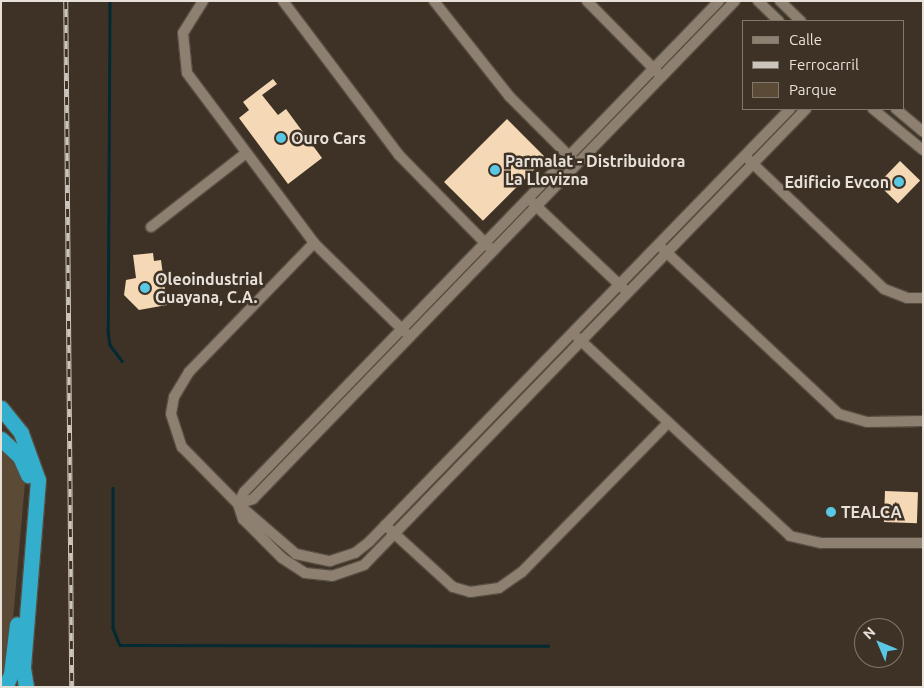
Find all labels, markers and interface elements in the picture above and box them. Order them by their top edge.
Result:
legend [742,20,904,110]
text: Calle [789,31,822,48]
text: Ferrocarril [789,56,859,73]
text: Parque [789,81,837,98]
place label: Ouro Cars [291,128,366,148]
marker: Ouro Cars [275,132,287,144]
place label: Parmalat - Distribuidora La Llovizna [505,151,685,189]
marker: Parmalat - Distribuidora La Llovizna [489,164,501,176]
place label: Edificio Evcon [785,172,889,192]
marker: Edificio Evcon [893,176,905,188]
place label: Oleoindustrial Guayana, C.A. [155,269,263,307]
marker: Oleoindustrial Guayana, C.A. [139,282,151,294]
place label: TEALCA [841,502,902,522]
marker: TEALCA [825,506,837,518]
north arrow [854,618,904,668]
text: N [860,624,878,642]

